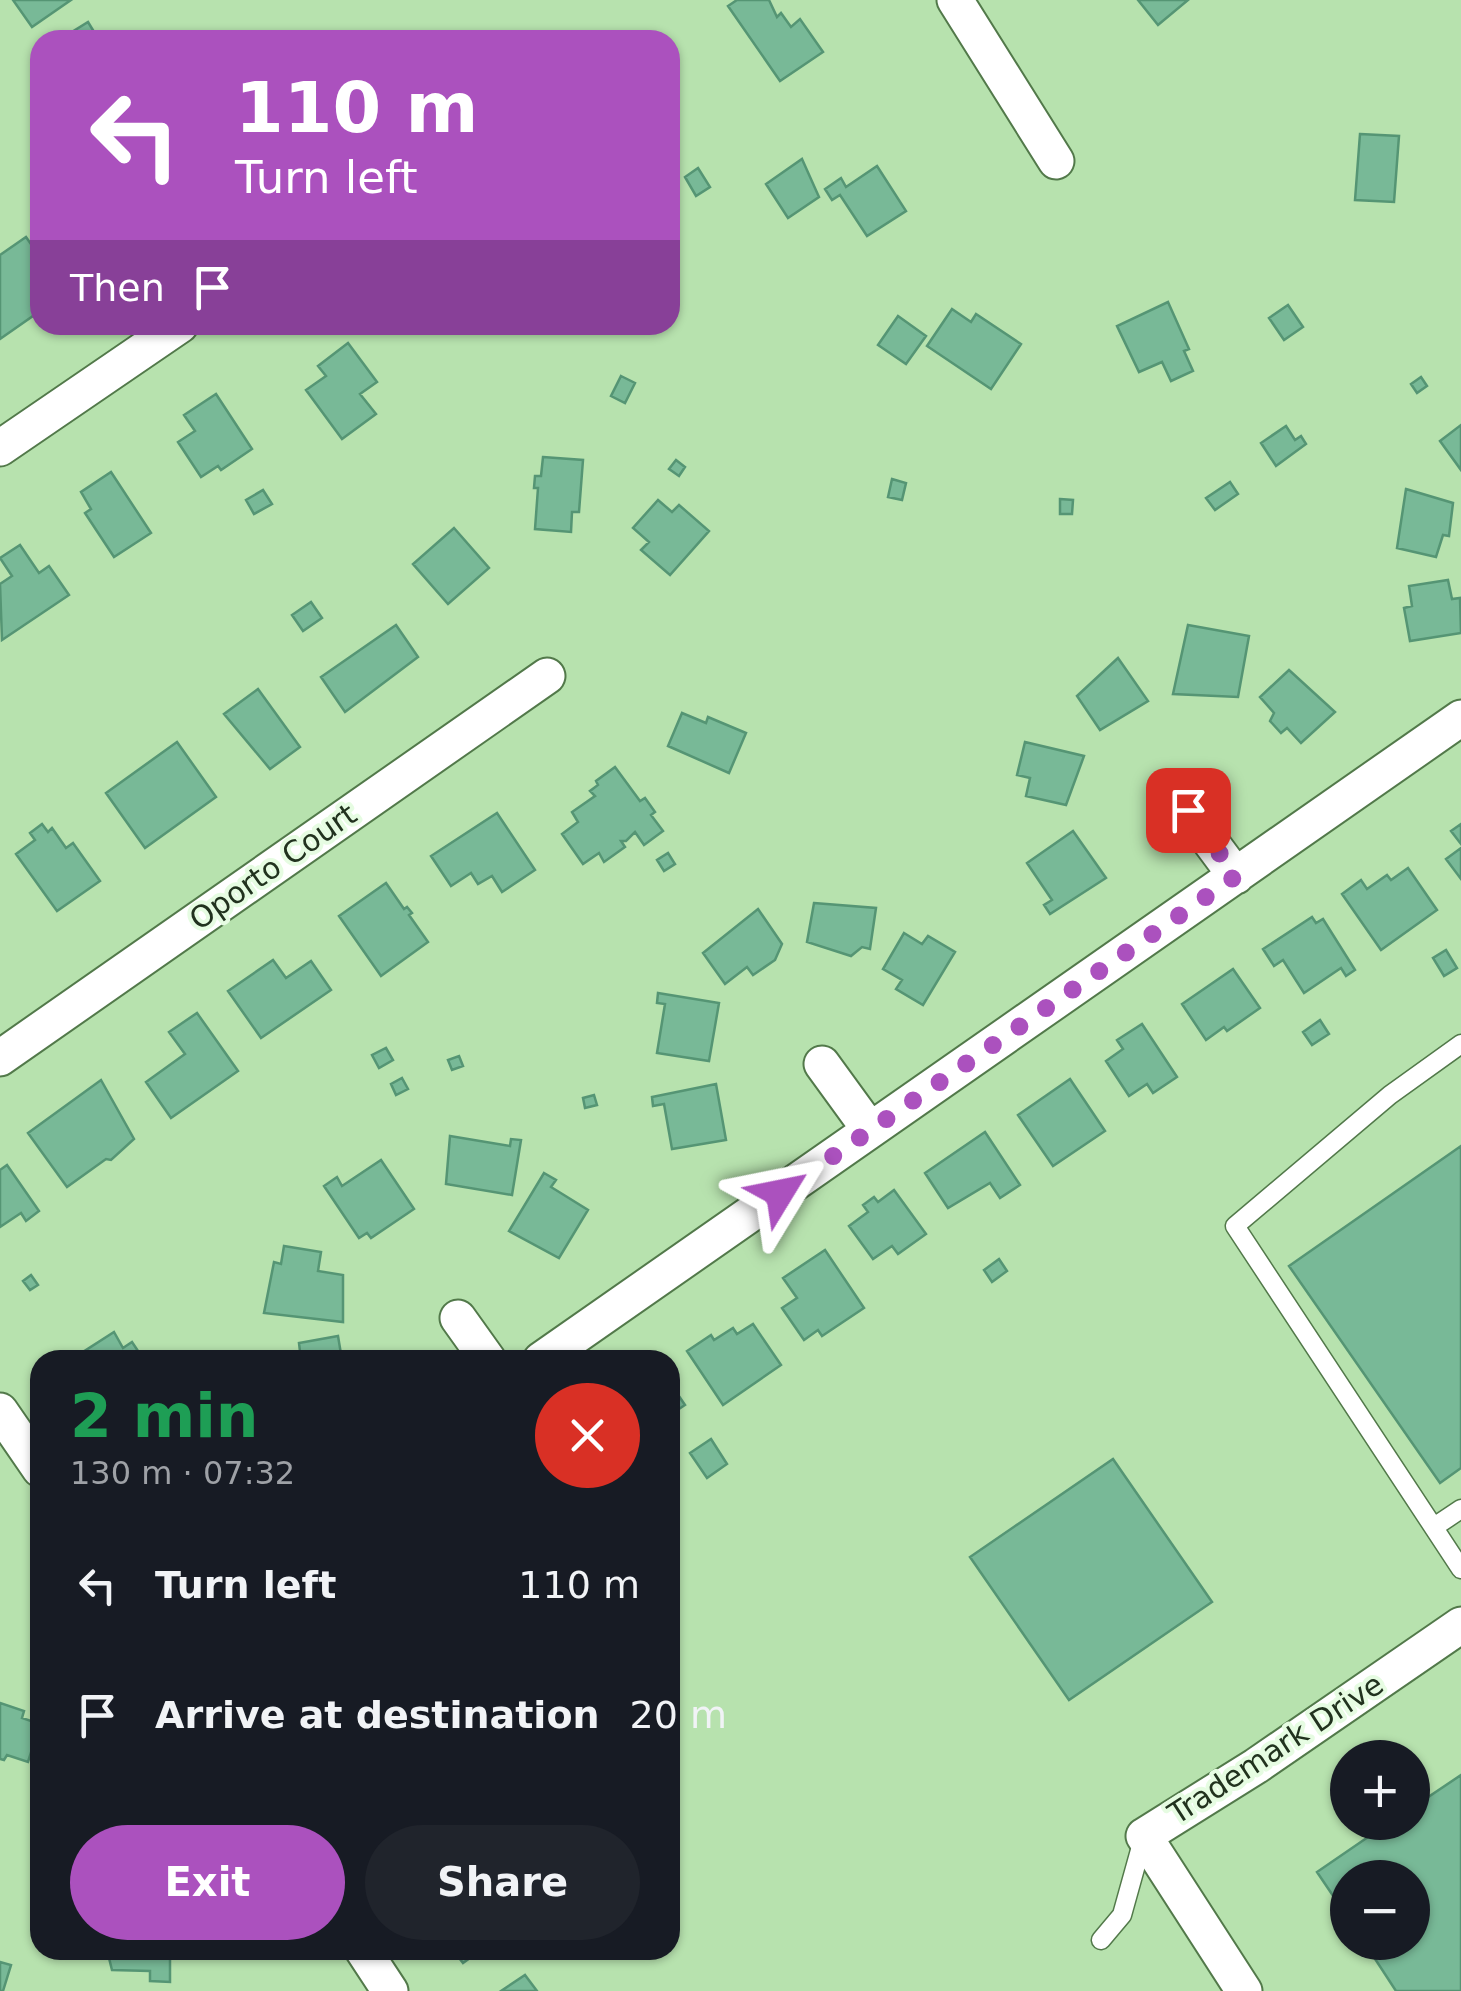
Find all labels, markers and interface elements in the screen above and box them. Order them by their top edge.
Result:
text: 110 m [235,67,478,149]
icon: left [70,70,200,200]
text: Turn left [235,151,418,204]
icon: arrive [185,260,240,315]
text: Then [70,266,165,310]
pin [1146,768,1231,853]
icon: arrive [1161,783,1216,838]
street label: Oporto Court [183,796,363,937]
position arrow [728,1141,832,1245]
text: 2 min [70,1381,258,1451]
button: close [535,1383,640,1488]
text: 130 m · 07:32 [70,1454,295,1492]
icon: left [70,1558,125,1613]
text: Turn left [155,1563,336,1607]
text: 110 m [518,1563,640,1607]
street label: Trademark Drive [1161,1666,1390,1832]
icon: arrive [70,1688,125,1743]
text: Arrive at destination [155,1693,600,1737]
text: 20 m [630,1693,727,1737]
map controls [1330,1740,1430,1960]
button: + [1330,1740,1430,1840]
button: Exit [70,1825,345,1940]
button: Share [365,1825,640,1940]
button: − [1330,1860,1430,1960]

